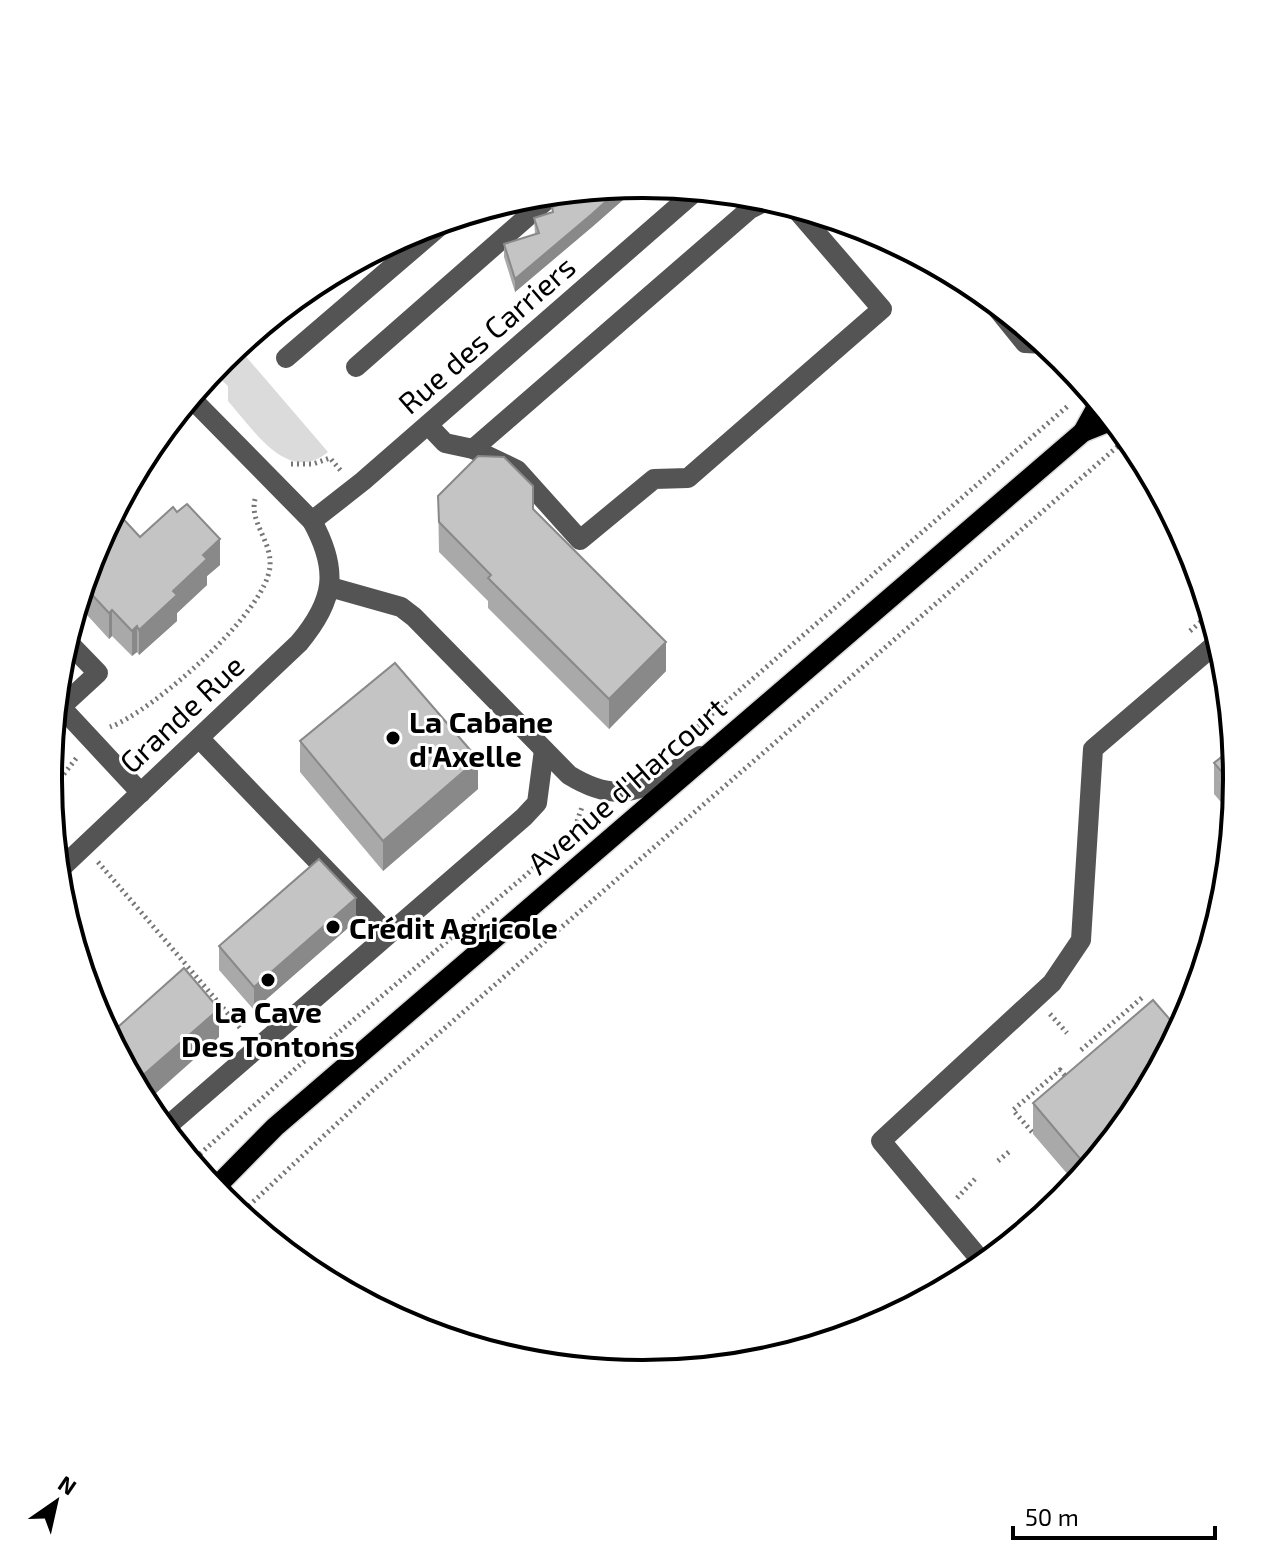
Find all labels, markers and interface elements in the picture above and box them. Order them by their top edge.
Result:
street label: Rue des Carriers [390,248,582,420]
street label: Grande Rue [111,646,251,780]
street label: Avenue d'Harcourt [520,689,732,881]
place label: La Cabane d'Axelle [409,703,553,773]
marker: La Cabane d'Axelle [384,729,402,747]
place label: Crédit Agricole [349,909,558,945]
marker: Crédit Agricole [324,918,342,936]
marker: La Cave Des Tontons [259,971,277,989]
place label: La Cave Des Tontons [181,993,355,1063]
north arrow [16,1462,96,1542]
text: N [54,1469,82,1500]
scale bar [1013,1490,1215,1540]
text: 50 m [1025,1502,1079,1531]

